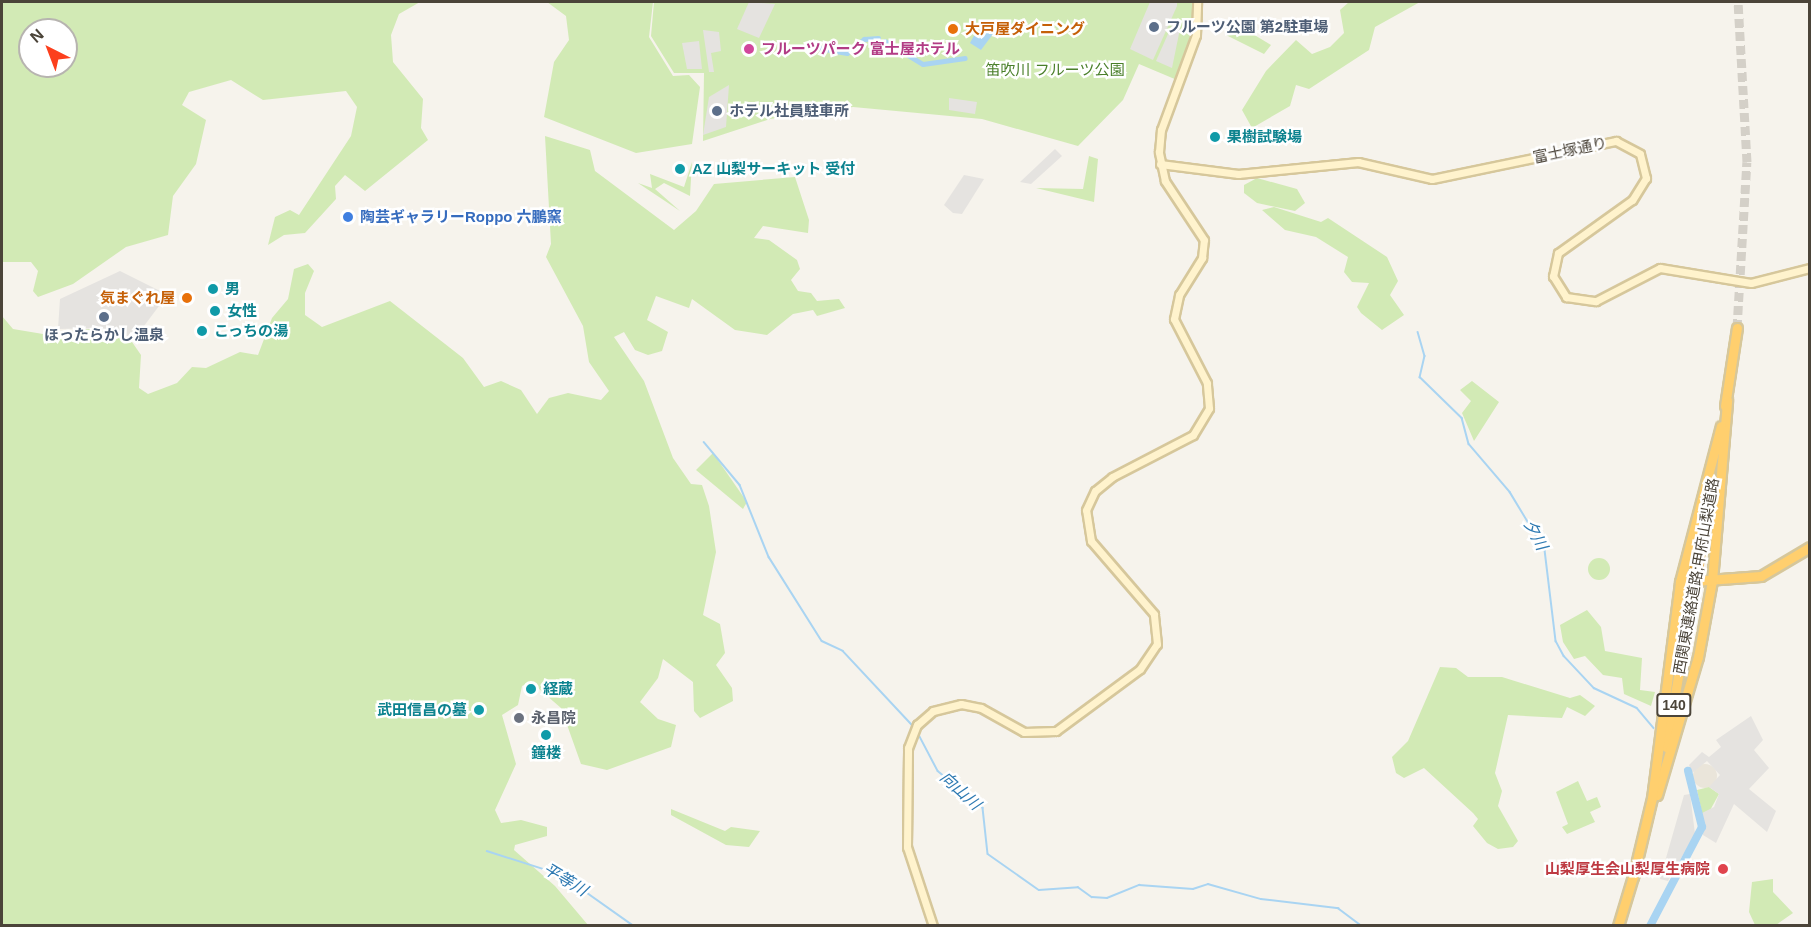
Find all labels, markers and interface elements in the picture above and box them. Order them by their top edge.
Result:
north arrow [18,18,78,78]
place label: フルーツ公園 第2駐車場 [1166,18,1329,36]
place label: 大戸屋ダイニング [965,20,1085,38]
marker: フルーツ公園 第2駐車場 [1147,20,1161,34]
marker: 大戸屋ダイニング [946,22,960,36]
text: N [27,26,47,46]
place label: フルーツパーク 富士屋ホテル [761,40,960,58]
marker: フルーツパーク 富士屋ホテル [742,42,756,56]
park label: 笛吹川 フルーツ公園 [985,61,1125,79]
place label: ホテル社員駐車所 [729,102,849,120]
marker: ホテル社員駐車所 [710,104,724,118]
place label: 果樹試験場 [1227,128,1302,146]
marker: 果樹試験場 [1208,130,1222,144]
street label: 富士塚通り [1531,133,1609,167]
place label: AZ 山梨サーキット 受付 [692,160,855,178]
marker: AZ 山梨サーキット 受付 [673,162,687,176]
place label: 陶芸ギャラリーRoppo 六鵬窯 [360,208,562,226]
marker: 陶芸ギャラリーRoppo 六鵬窯 [341,210,355,224]
place label: 男 [225,280,240,298]
marker: 男 [206,282,220,296]
place label: 気まぐれ屋 [100,289,175,307]
marker: 気まぐれ屋 [180,291,194,305]
place label: 女性 [227,302,257,320]
marker: 女性 [208,304,222,318]
marker: ほったらかし温泉 [97,310,111,324]
place label: こっちの湯 [214,322,289,340]
marker: こっちの湯 [195,324,209,338]
place label: ほったらかし温泉 [44,326,164,344]
street label: 西関東連絡道路;甲府山梨道路 [1670,476,1722,676]
water label: 夕川 [1519,516,1551,554]
place label: 経蔵 [543,680,573,698]
marker: 経蔵 [524,682,538,696]
road number: 140 [1656,694,1692,716]
place label: 武田信昌の墓 [377,701,467,719]
marker: 武田信昌の墓 [472,703,486,717]
place label: 永昌院 [531,709,576,727]
marker: 永昌院 [512,711,526,725]
marker: 鐘楼 [539,728,553,742]
place label: 鐘楼 [531,744,561,762]
water label: 向山川 [936,768,984,814]
water label: 平等川 [539,859,591,901]
place label: 山梨厚生会山梨厚生病院 [1545,860,1710,878]
marker: 山梨厚生会山梨厚生病院 [1714,860,1732,878]

